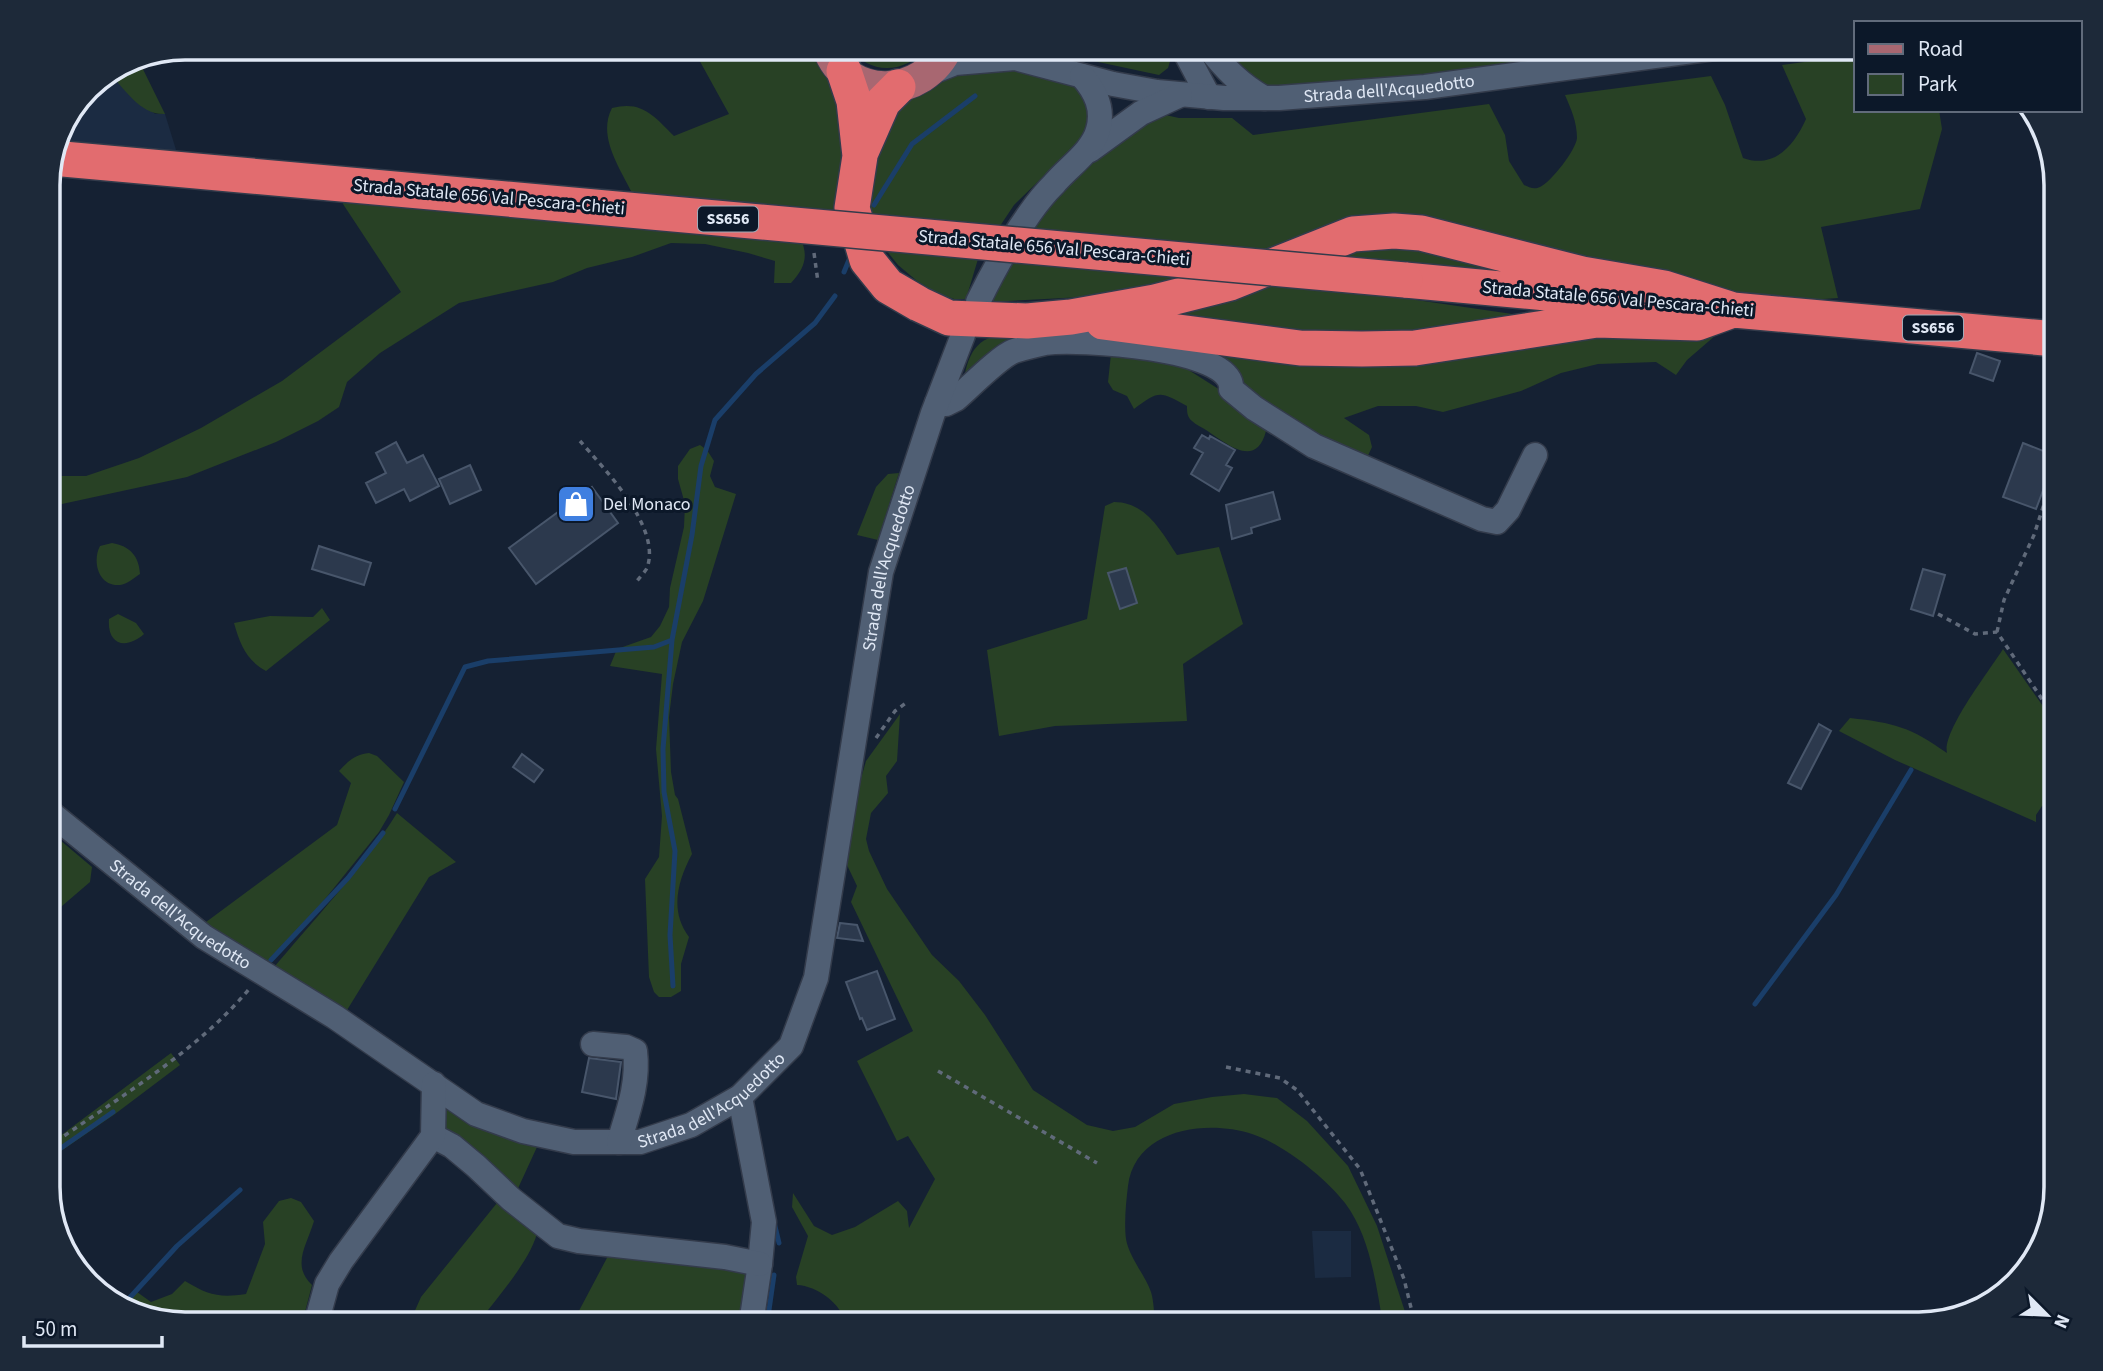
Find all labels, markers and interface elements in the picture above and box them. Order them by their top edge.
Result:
legend [1854,21,2082,112]
text: Road [1918,34,1963,64]
street label: Strada dell'Acquedotto [1303,68,1476,109]
text: Park [1918,69,1958,99]
street label: Strada Statale 656 Val Pescara-Chieti [352,173,626,221]
road number: SS656 [698,206,758,232]
street label: Strada Statale 656 Val Pescara-Chieti [917,224,1191,272]
street label: Strada Statale 656 Val Pescara-Chieti [1481,275,1755,323]
road number: SS656 [1903,316,1963,340]
street label: Strada dell'Acquedotto [856,481,921,653]
shop icon: Del Monaco [555,483,597,525]
place label: Del Monaco [603,492,691,517]
street label: Strada dell'Acquedotto [104,853,256,975]
street label: Strada dell'Acquedotto [634,1046,791,1155]
north arrow [2012,1280,2082,1350]
scale bar [24,1304,163,1348]
text: N [2046,1310,2076,1333]
text: 50 m [35,1314,77,1344]

